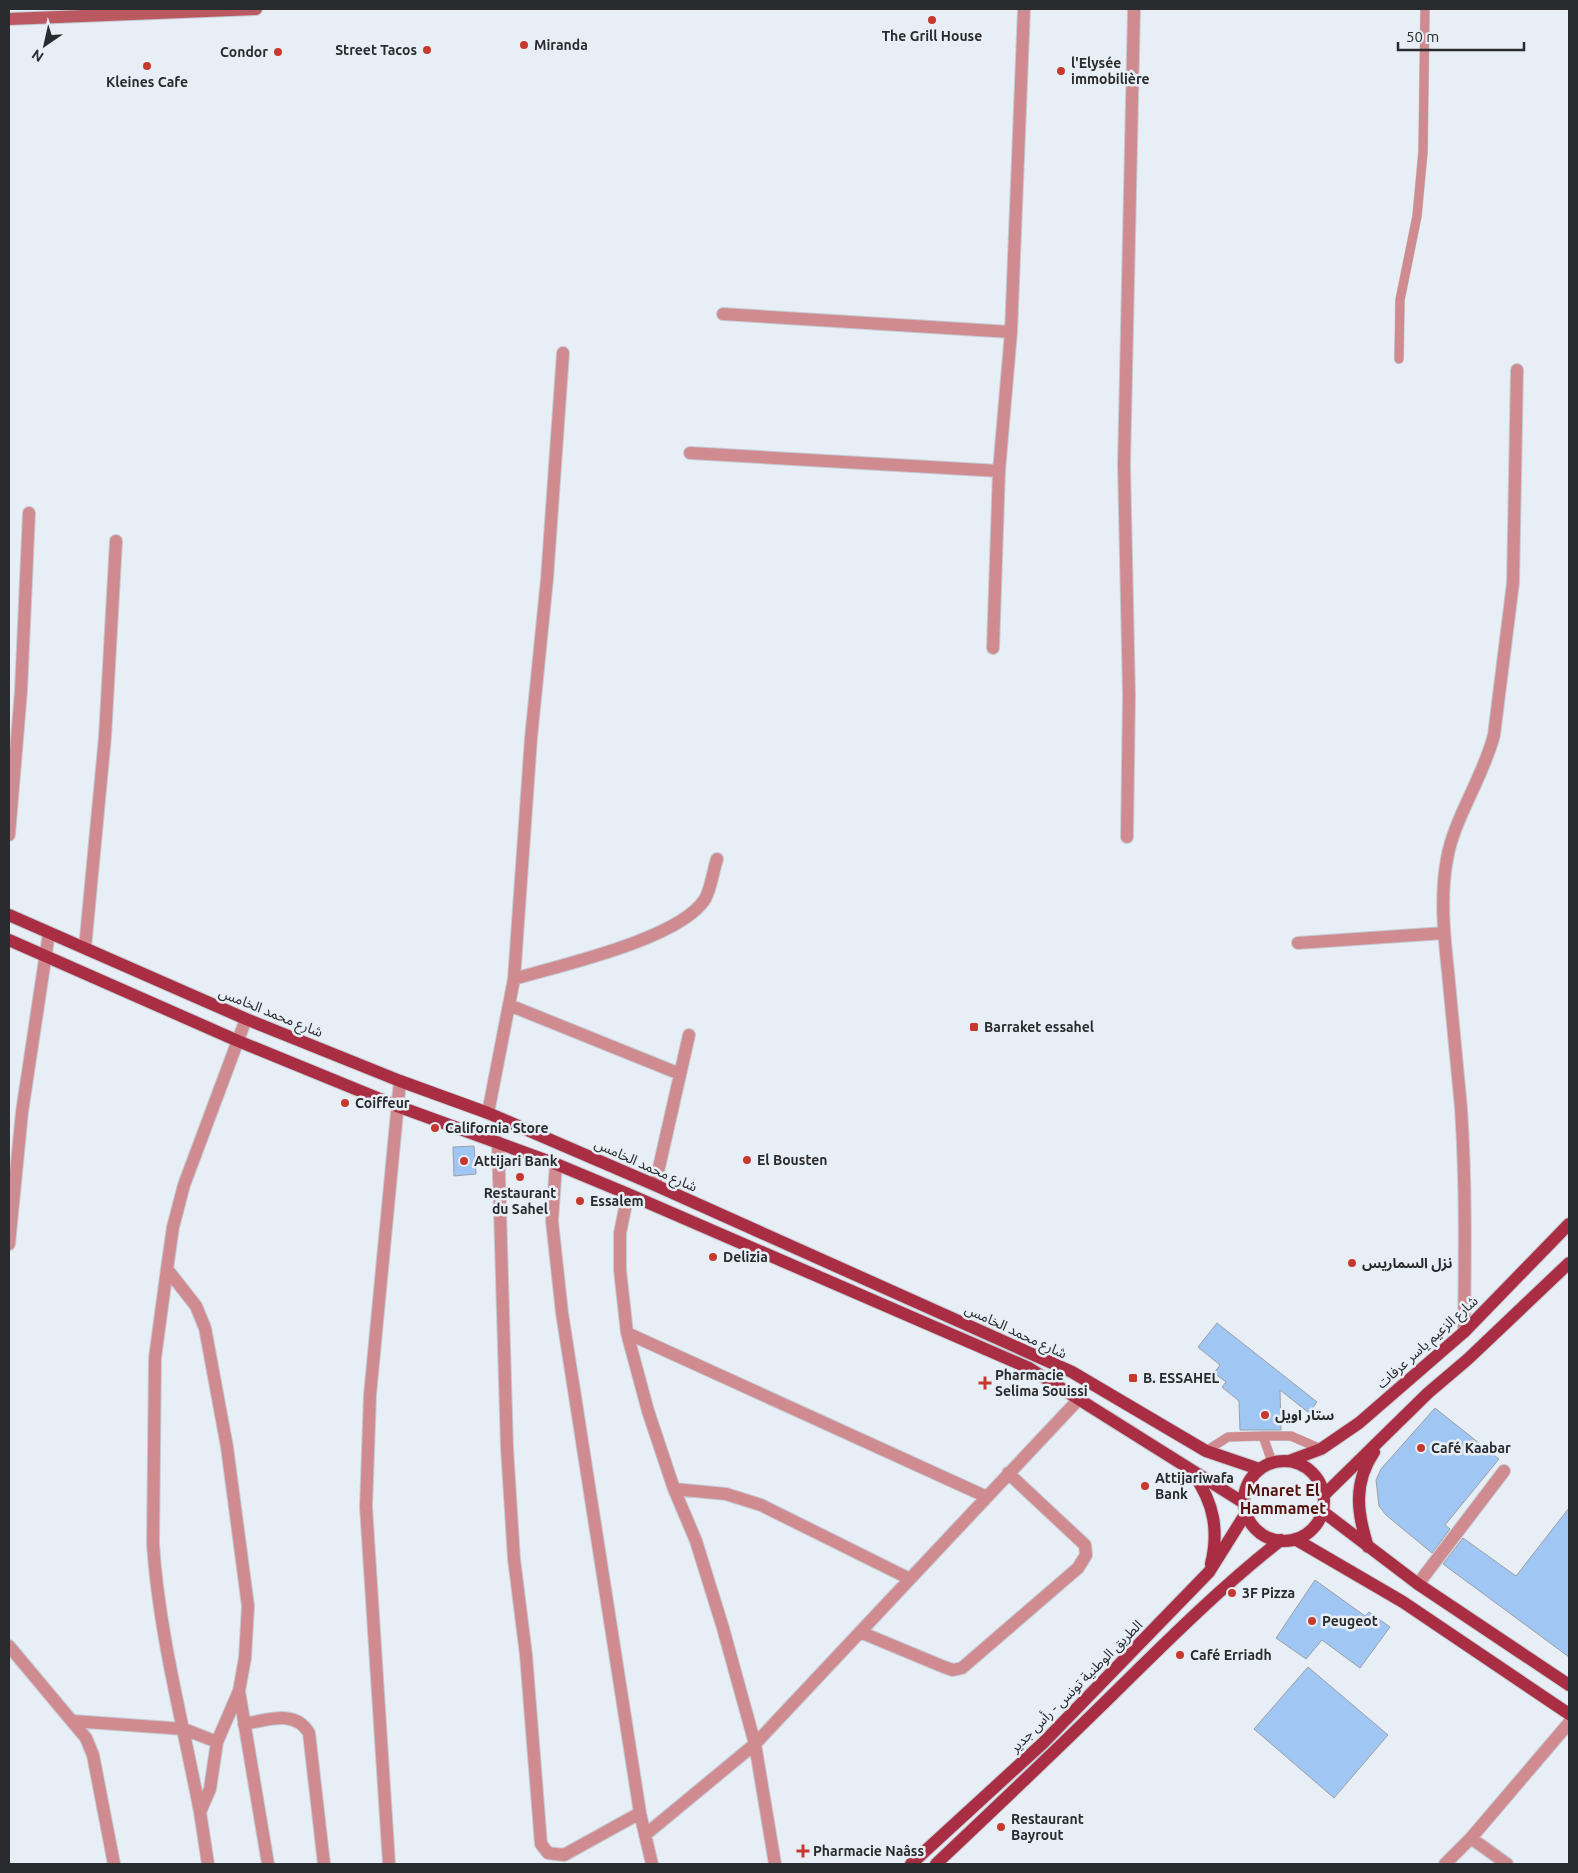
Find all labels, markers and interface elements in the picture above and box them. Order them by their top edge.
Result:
marker: The Grill House [926,14,938,26]
north arrow [20,20,70,70]
scale bar [1398,20,1524,52]
place label: The Grill House [882,28,982,44]
text: 50 m [1406,28,1439,45]
place label: Miranda [534,37,588,53]
marker: Miranda [518,39,530,51]
place label: Street Tacos [335,42,417,58]
place label: Condor [220,44,268,60]
marker: Street Tacos [421,44,433,56]
text: N [29,46,47,65]
marker: Condor [272,46,284,58]
place label: l'Elysée immobilière [1071,55,1150,87]
marker: Kleines Cafe [141,60,153,72]
marker: l'Elysée immobilière [1055,65,1067,77]
place label: Kleines Cafe [106,74,188,90]
street label: شارع محمد الخامس [216,984,325,1043]
place label: Barraket essahel [984,1019,1094,1035]
marker: Barraket essahel [968,1021,980,1033]
place label: Coiffeur [355,1095,410,1111]
marker: Coiffeur [339,1097,351,1109]
place label: California Store [445,1120,549,1136]
marker: California Store [429,1122,441,1134]
street label: شارع محمد الخامس [591,1135,700,1198]
place label: El Bousten [757,1152,827,1168]
place label: Attijari Bank [474,1153,558,1169]
marker: El Bousten [741,1154,753,1166]
marker: Attijari Bank [458,1155,470,1167]
marker: Restaurant du Sahel [514,1171,526,1183]
place label: Restaurant du Sahel [484,1185,556,1217]
place label: Essalem [590,1193,644,1209]
marker: Essalem [574,1195,586,1207]
place label: Delizia [723,1249,768,1265]
marker: Delizia [707,1251,719,1263]
place label: نزل السماريس [1362,1255,1452,1272]
marker: نزل السماريس [1346,1257,1358,1269]
street label: شارع الزعيم ياسر عرفات [1373,1292,1483,1394]
street label: شارع محمد الخامس [961,1300,1070,1364]
place label: Pharmacie Selima Souissi [995,1367,1088,1399]
place label: B. ESSAHEL [1143,1370,1220,1386]
marker: B. ESSAHEL [1127,1372,1139,1384]
marker: Pharmacie Selima Souissi [979,1377,991,1389]
place label: ستار اويل [1275,1407,1334,1424]
marker: ستار اويل [1259,1409,1271,1421]
place label: Café Kaabar [1431,1440,1511,1456]
marker: Café Kaabar [1415,1442,1427,1454]
place label: Attijariwafa Bank [1155,1470,1234,1502]
marker: Attijariwafa Bank [1139,1480,1151,1492]
district label: Mnaret El Hammamet [1240,1481,1326,1517]
place label: 3F Pizza [1242,1585,1295,1601]
marker: 3F Pizza [1226,1587,1238,1599]
place label: Peugeot [1322,1613,1378,1629]
marker: Peugeot [1306,1615,1318,1627]
street label: الطريق الوطنية تونس - رأس جدير [1005,1616,1147,1758]
place label: Café Erriadh [1190,1647,1272,1663]
marker: Café Erriadh [1174,1649,1186,1661]
place label: Restaurant Bayrout [1011,1811,1084,1843]
marker: Restaurant Bayrout [995,1821,1007,1833]
place label: Pharmacie Naâss [813,1843,924,1859]
marker: Pharmacie Naâss [797,1845,809,1857]

